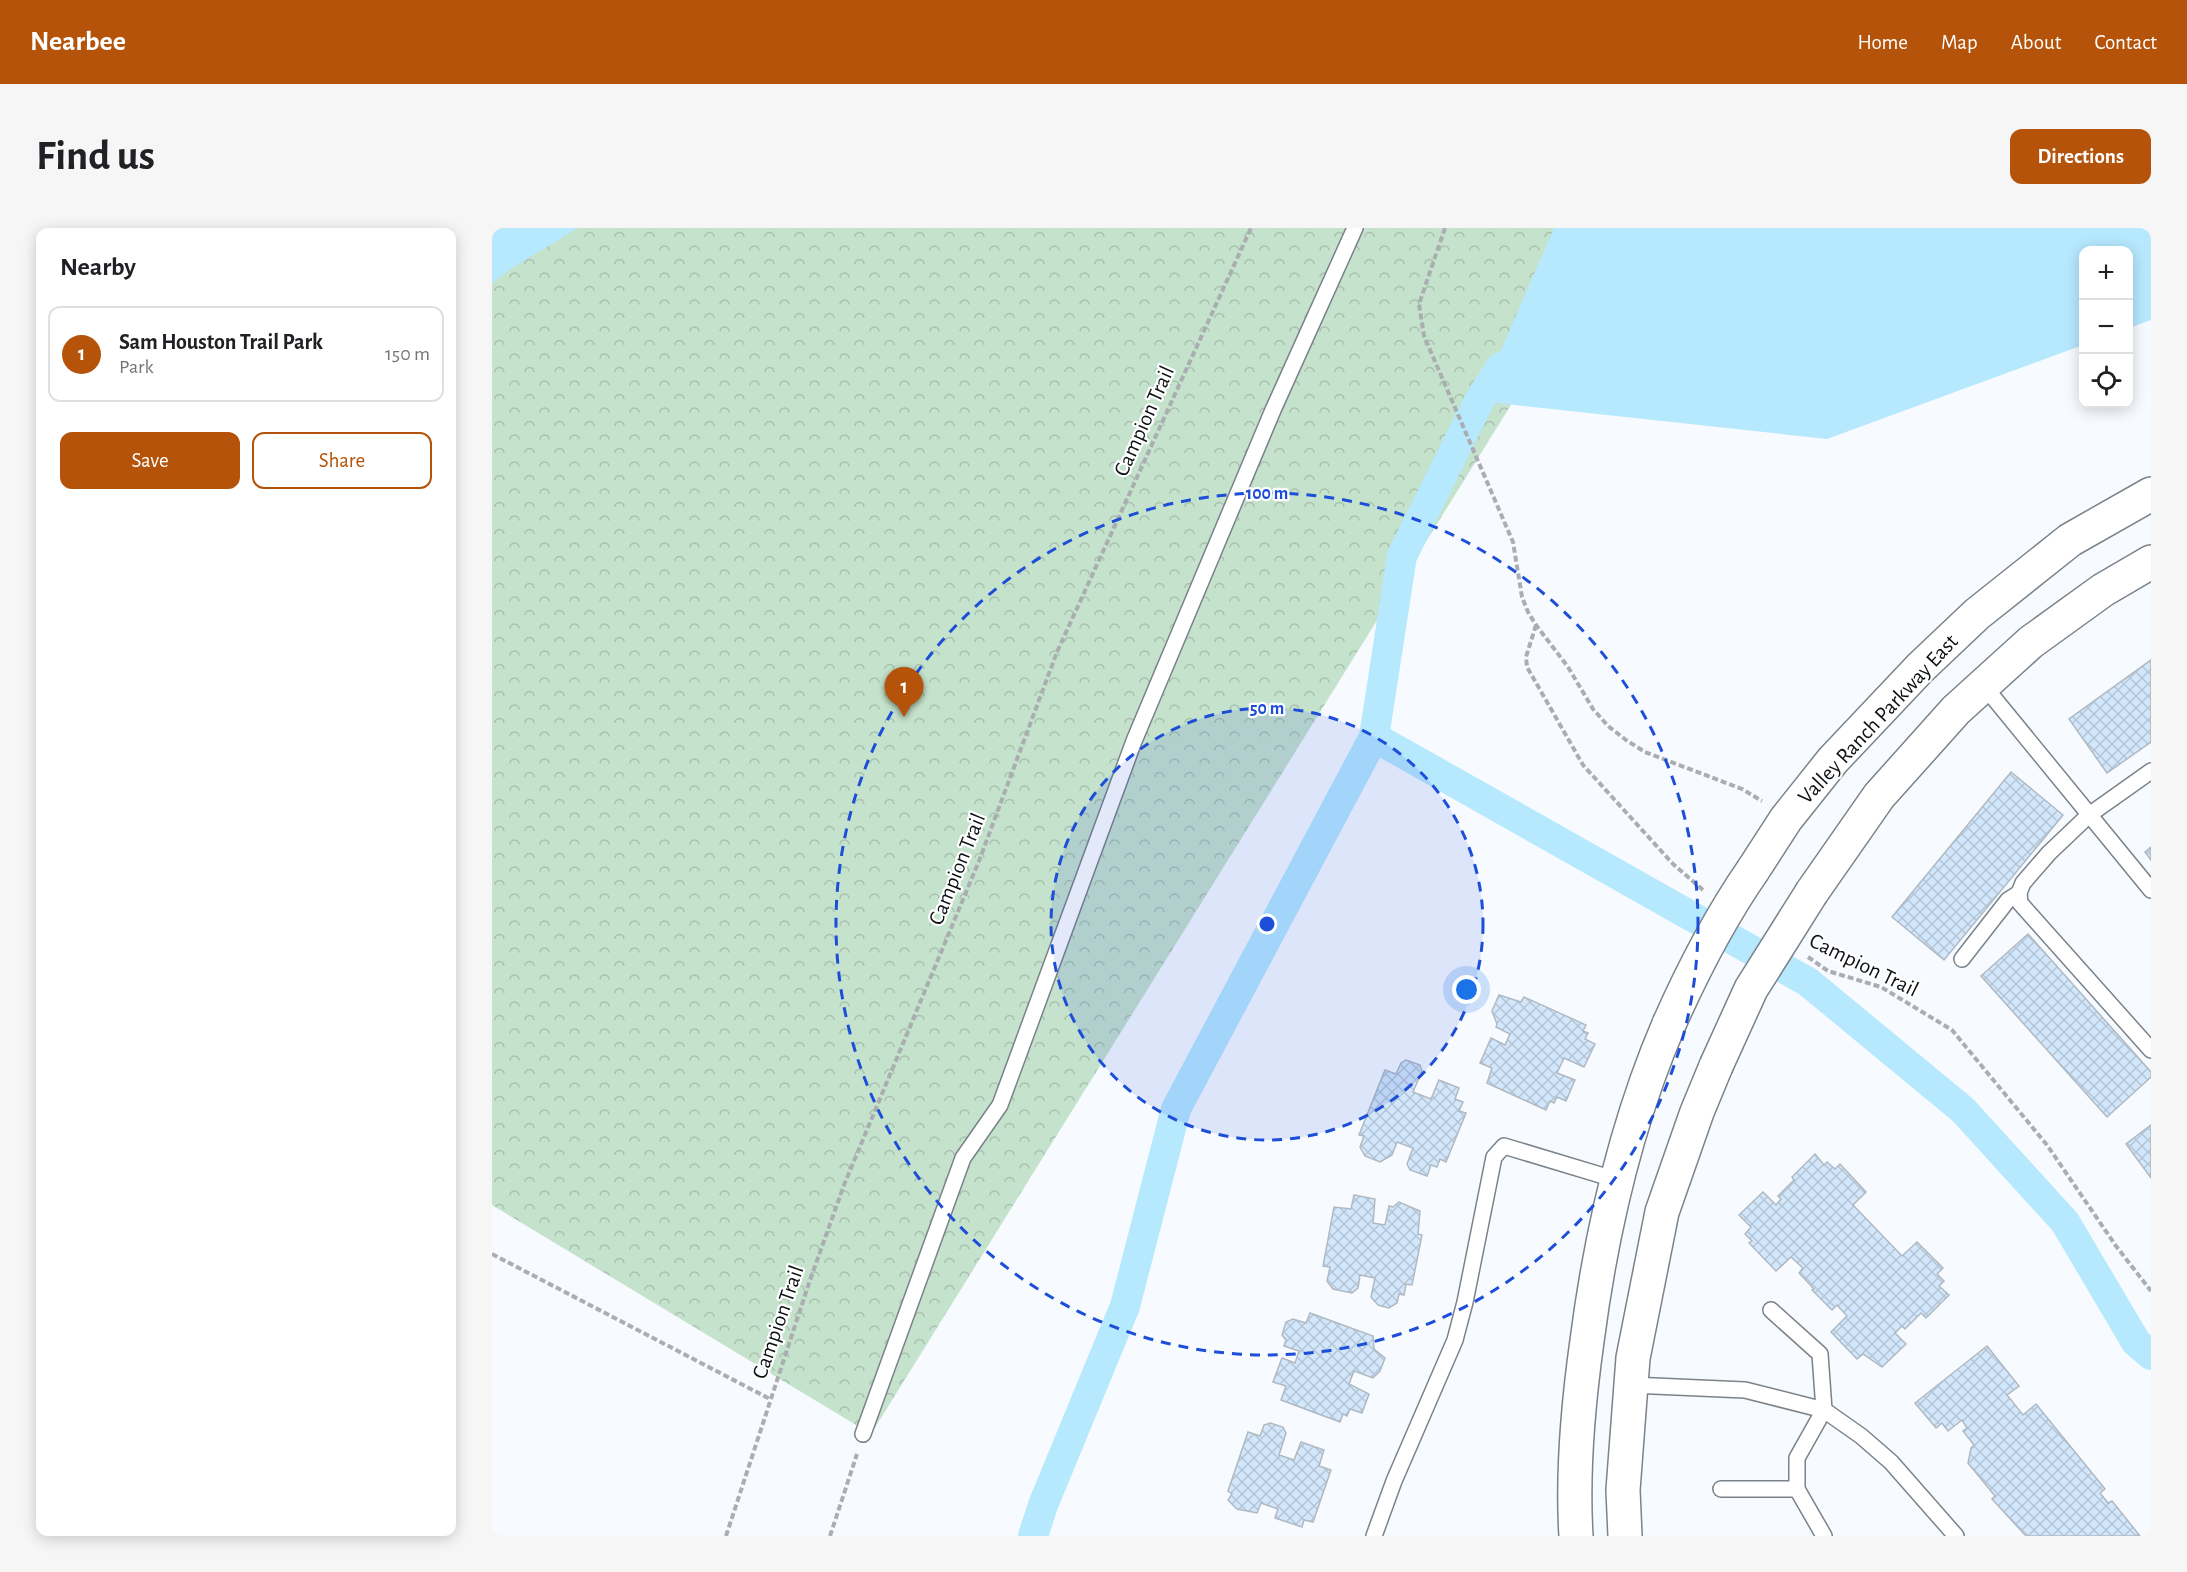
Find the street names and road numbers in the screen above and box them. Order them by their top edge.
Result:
street label: Campion Trail [1110,363,1178,479]
street label: Valley Ranch Parkway East [1794,630,1962,808]
street label: Campion Trail [925,810,989,928]
street label: Campion Trail [1806,929,1922,1001]
street label: Campion Trail [748,1263,808,1381]

